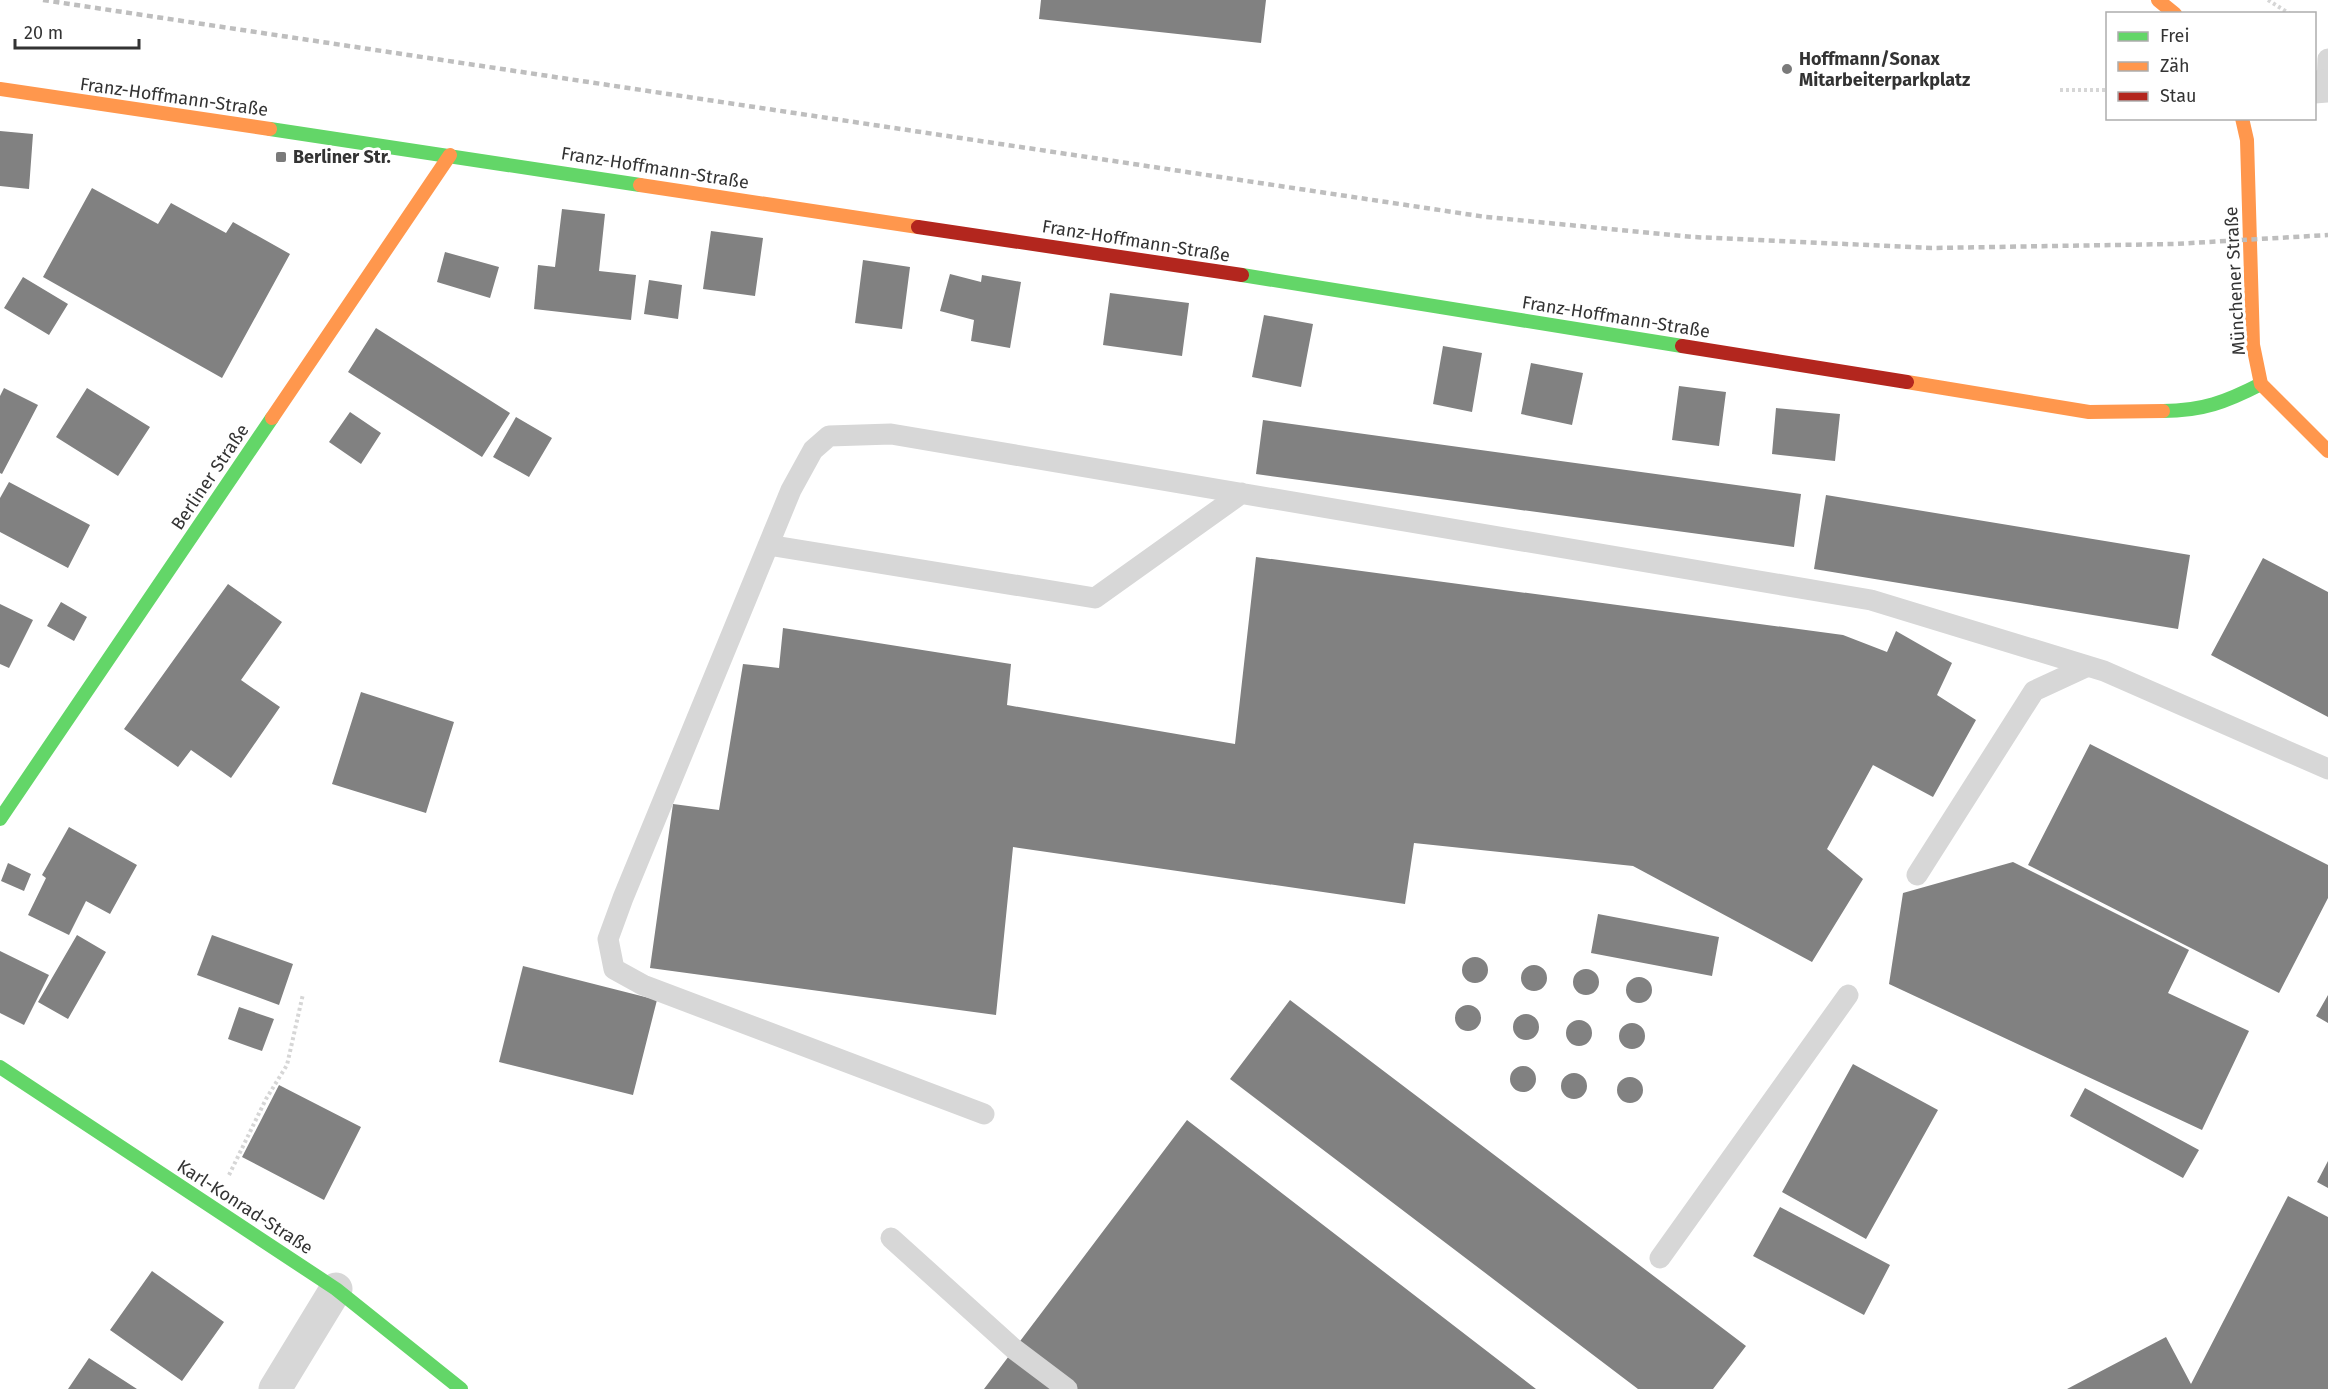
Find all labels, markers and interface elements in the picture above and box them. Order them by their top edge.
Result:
scale bar [15,12,140,50]
legend [2106,12,2316,120]
text: 20 m [24,22,63,44]
text: Frei [2160,25,2190,47]
place label: Hoffmann/Sonax Mitarbeiterparkplatz [1799,48,1970,91]
text: Zäh [2160,55,2189,77]
marker: Hoffmann/Sonax Mitarbeiterparkplatz [1780,62,1794,76]
street label: Franz-Hoffmann-Straße [78,73,270,121]
text: Stau [2160,85,2196,107]
street label: Franz-Hoffmann-Straße [559,142,751,194]
place label: Berliner Str. [293,146,391,168]
marker: Berliner Str. [274,150,288,164]
street label: Münchener Straße [2220,206,2250,356]
street label: Franz-Hoffmann-Straße [1040,215,1232,267]
street label: Franz-Hoffmann-Straße [1520,291,1712,343]
street label: Berliner Straße [166,420,254,534]
street label: Karl-Konrad-Straße [173,1155,317,1259]

